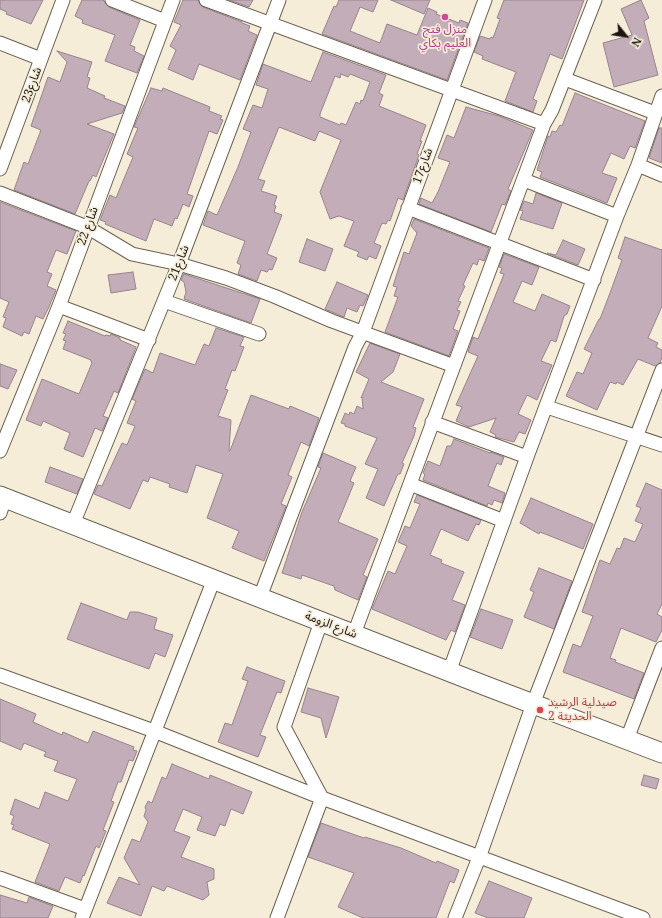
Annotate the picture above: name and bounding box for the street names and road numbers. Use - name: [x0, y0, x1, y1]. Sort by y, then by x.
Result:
- street label: شارع23: [19, 65, 45, 105]
- street label: شارع17: [410, 146, 436, 186]
- street label: شارع 22: [74, 205, 102, 247]
- street label: شارع21: [166, 243, 192, 283]
- street label: شارع الزومة: [303, 608, 359, 642]

